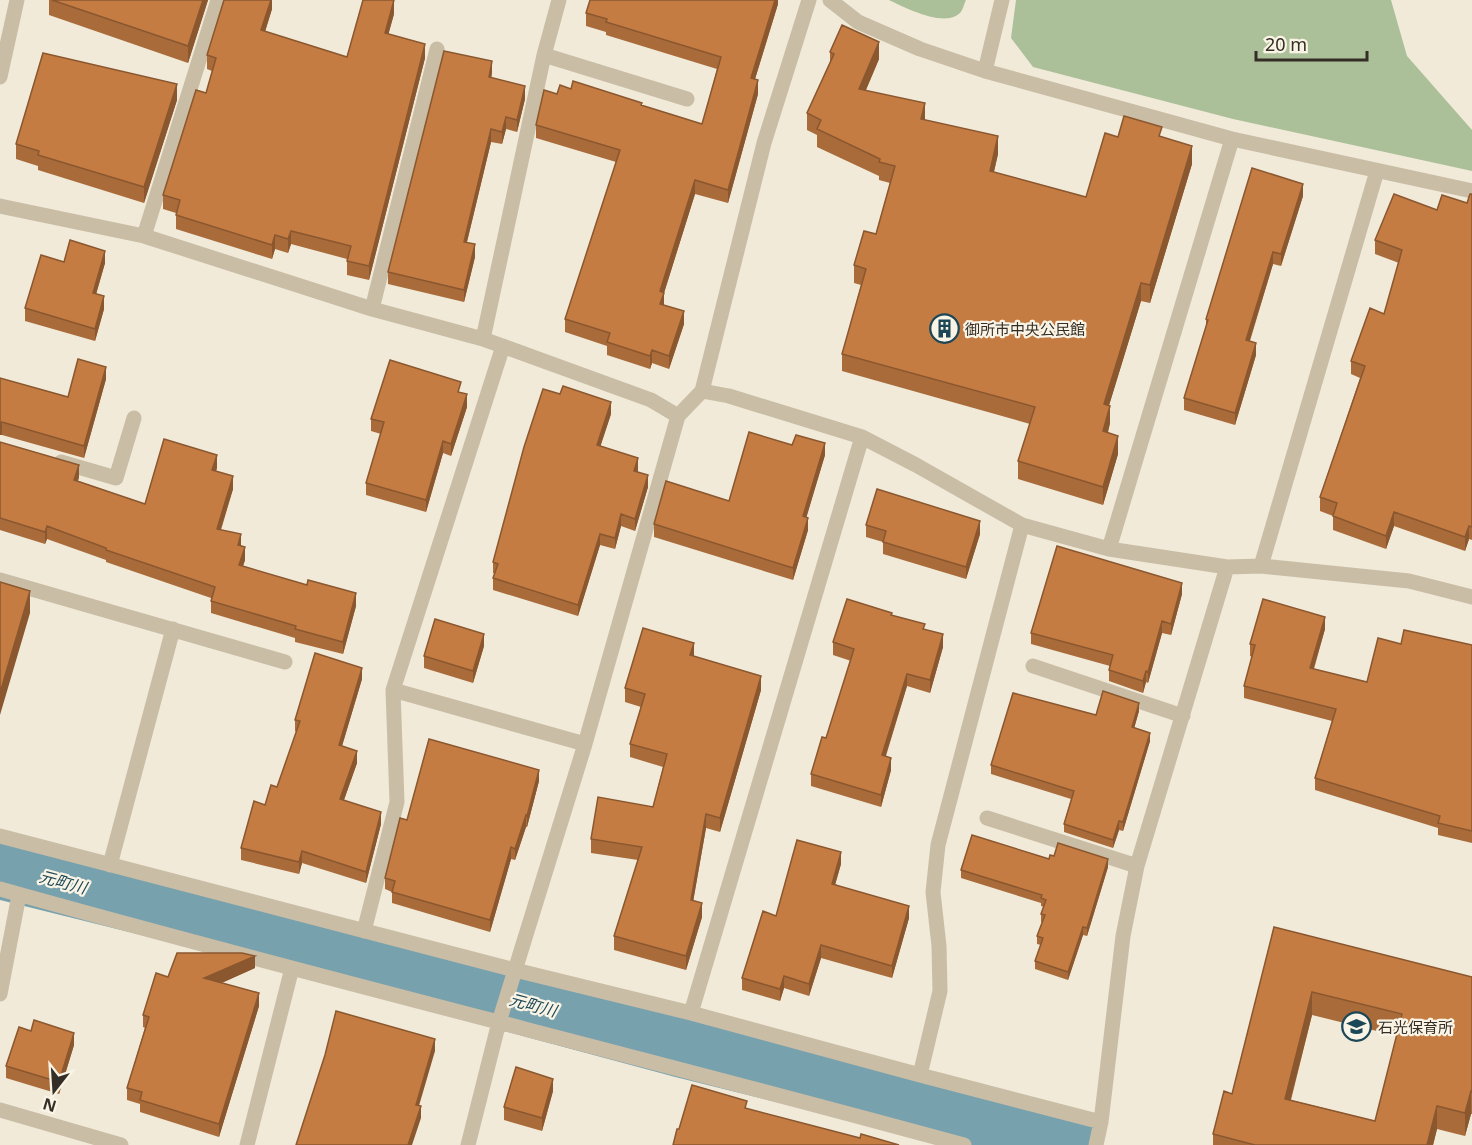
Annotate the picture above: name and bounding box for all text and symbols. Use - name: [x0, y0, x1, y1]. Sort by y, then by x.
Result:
- scale bar: [1256, 24, 1367, 62]
- text: 20 m: [1265, 32, 1307, 56]
- building icon: 御所市中央公民館: [928, 313, 960, 345]
- place label: 御所市中央公民館: [965, 319, 1085, 339]
- water label: 元町川: [37, 865, 91, 899]
- water label: 元町川: [507, 988, 561, 1022]
- school or university icon: 石光保育所: [1341, 1011, 1373, 1043]
- place label: 石光保育所: [1378, 1017, 1453, 1037]
- north arrow: [24, 1061, 84, 1121]
- text: N: [40, 1093, 59, 1118]

